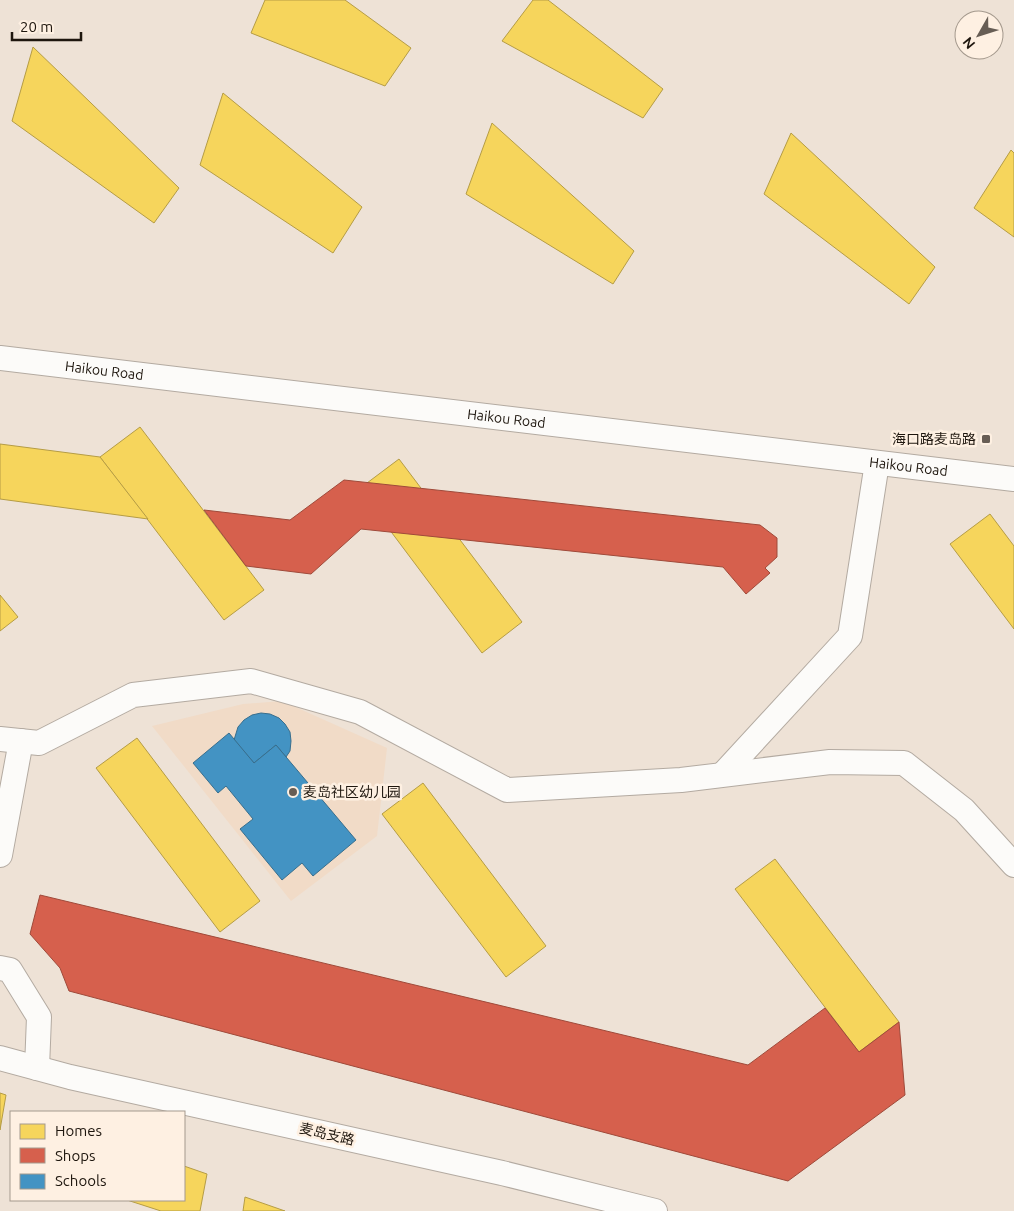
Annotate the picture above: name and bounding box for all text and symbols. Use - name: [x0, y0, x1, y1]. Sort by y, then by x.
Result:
- scale bar: [12, 10, 81, 42]
- north arrow: [954, 10, 1004, 60]
- text: 20 m: [20, 18, 53, 35]
- text: N: [959, 34, 978, 52]
- street label: Haikou Road: [64, 358, 144, 383]
- street label: Haikou Road: [466, 406, 547, 431]
- place label: 海口路麦岛路: [892, 431, 976, 447]
- marker: 海口路麦岛路: [980, 433, 992, 445]
- street label: Haikou Road: [868, 454, 949, 479]
- place label: 麦岛社区幼儿园: [303, 784, 401, 800]
- marker: 麦岛社区幼儿园: [287, 786, 299, 798]
- legend: [10, 1111, 185, 1201]
- street label: 麦岛支路: [298, 1120, 356, 1148]
- text: Homes: [55, 1122, 102, 1139]
- text: Shops: [55, 1147, 96, 1164]
- text: Schools: [55, 1172, 106, 1189]

